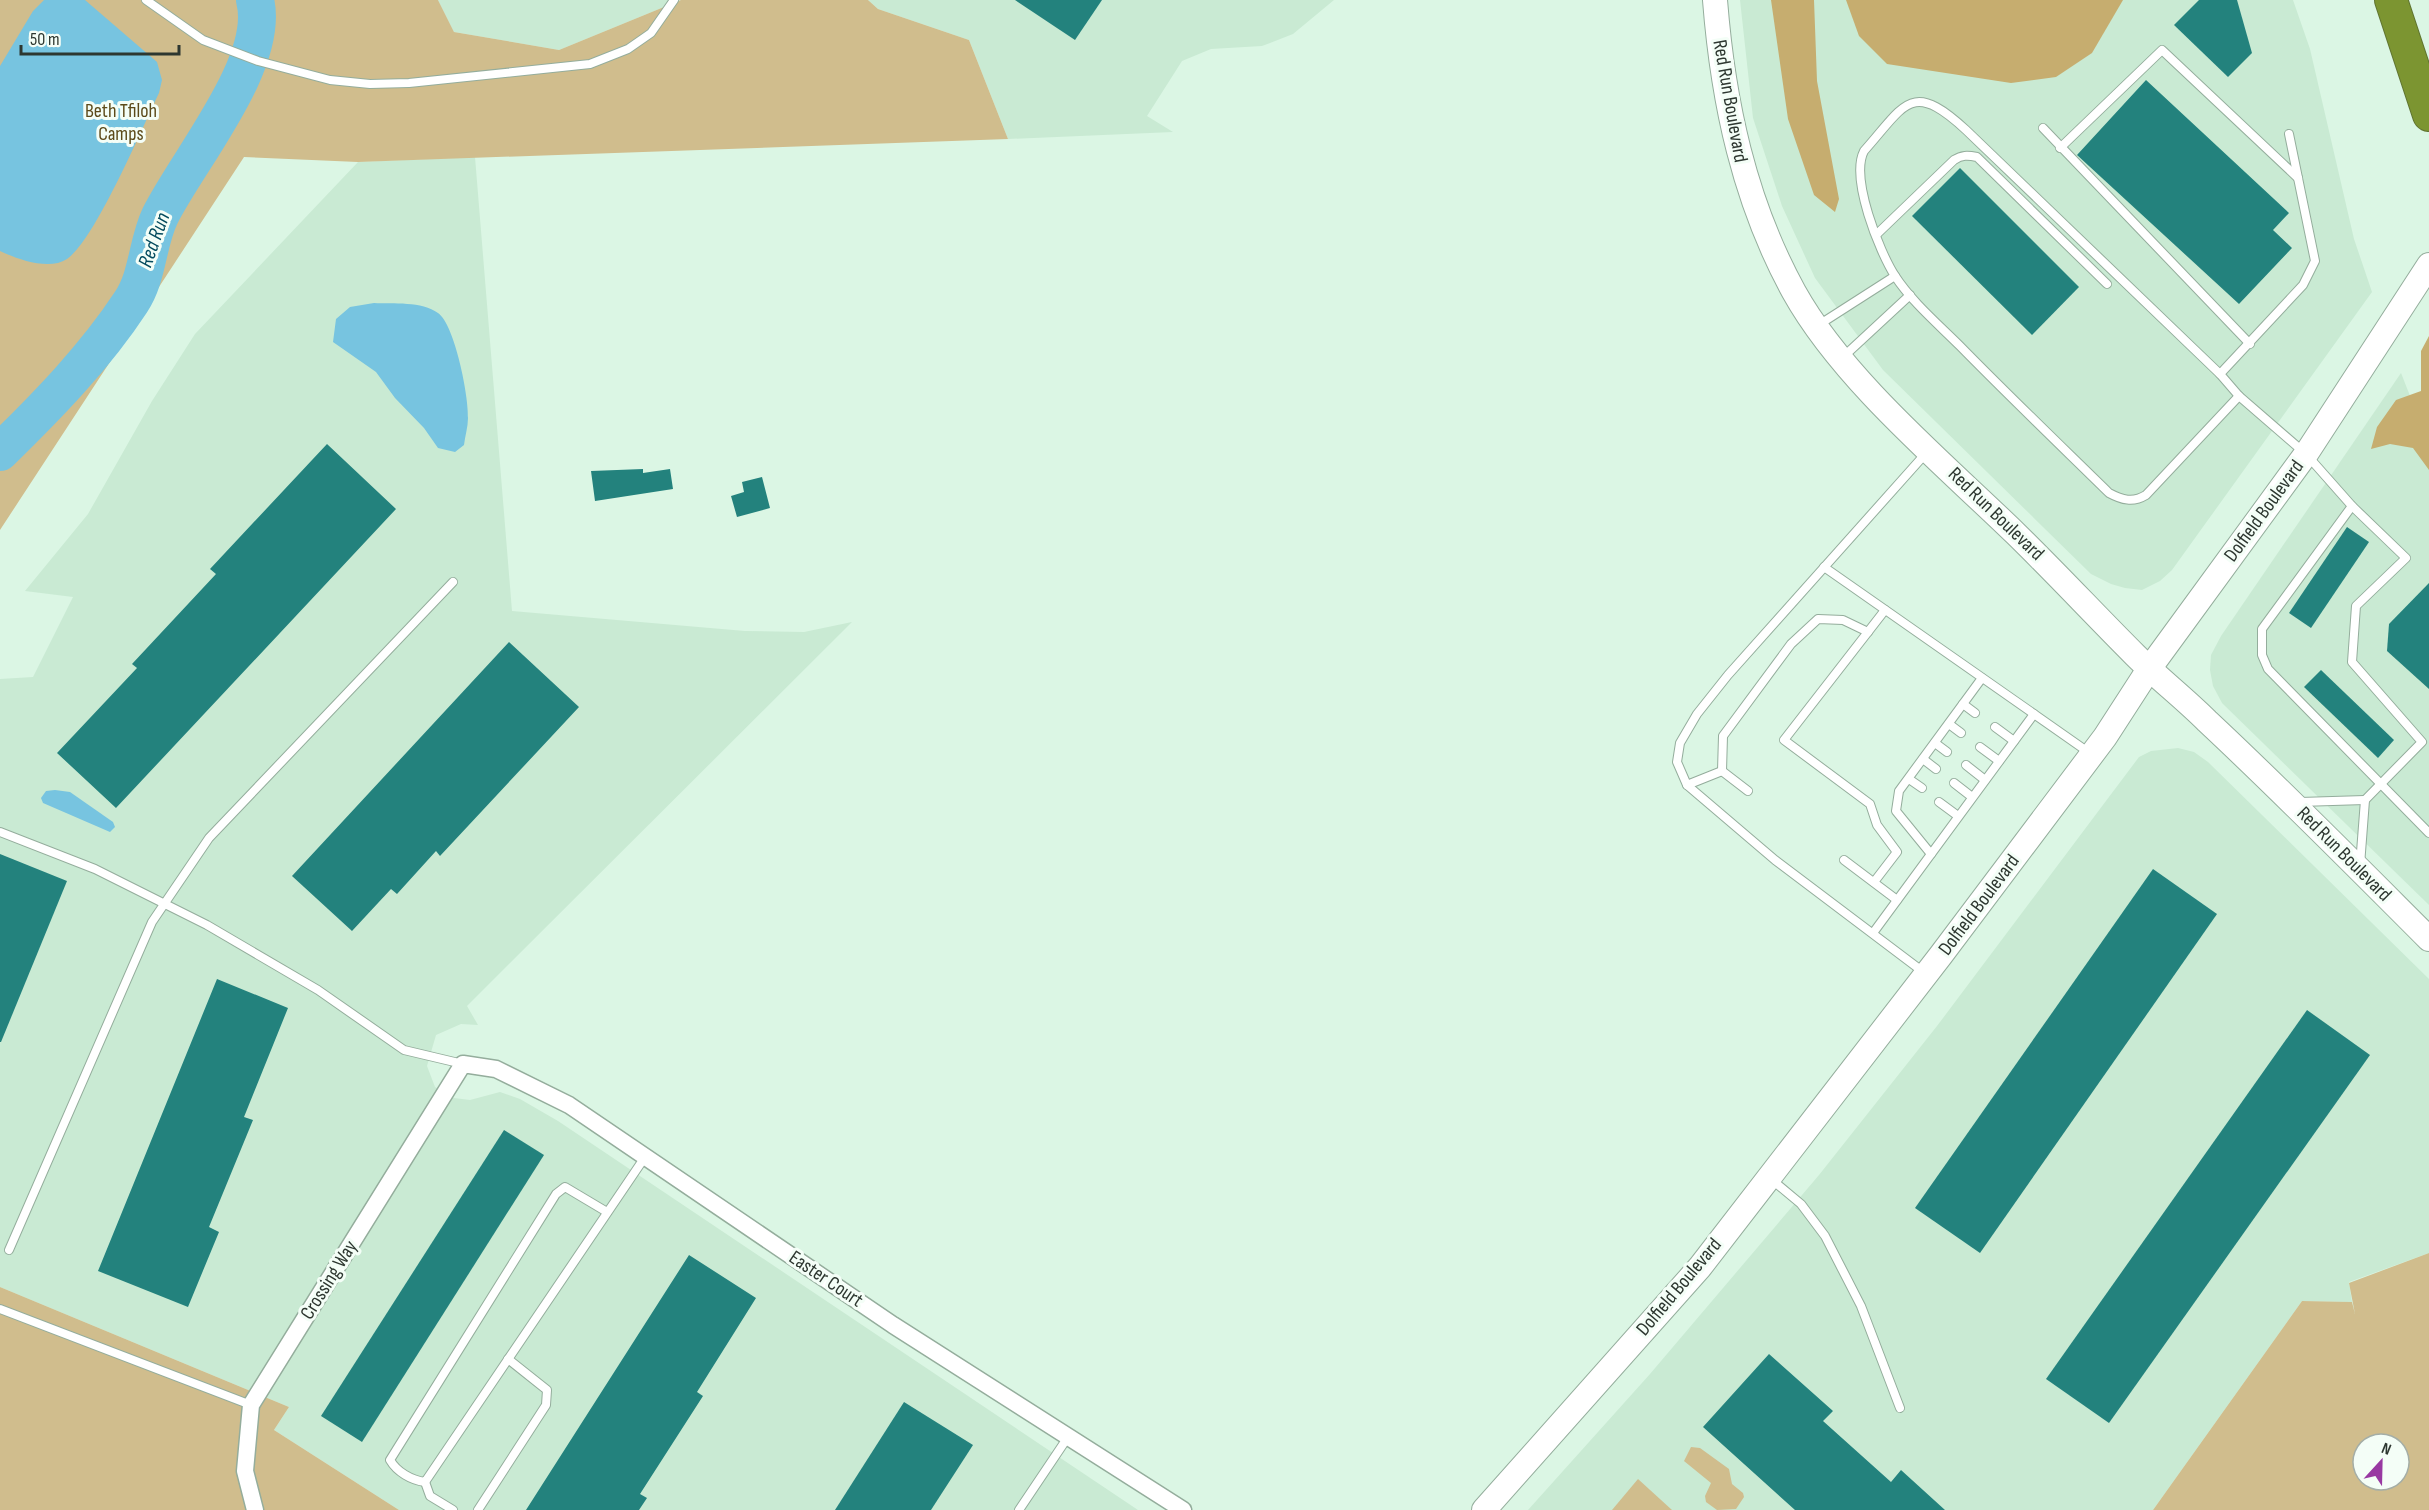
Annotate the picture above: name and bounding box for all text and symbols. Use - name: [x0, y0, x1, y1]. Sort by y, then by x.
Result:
- scale bar: [21, 18, 178, 56]
- text: 50 m: [30, 29, 60, 50]
- street label: Red Run Boulevard: [1707, 38, 1753, 164]
- park label: Beth Tfiloh Camps: [85, 99, 157, 146]
- water label: Red Run: [133, 209, 175, 271]
- street label: Dolfield Boulevard: [2219, 455, 2309, 567]
- street label: Red Run Boulevard: [1943, 462, 2049, 566]
- street label: Red Run Boulevard: [2292, 802, 2396, 906]
- street label: Dolfield Boulevard: [1933, 850, 2025, 960]
- street label: Dolfield Boulevard: [1631, 1233, 1727, 1341]
- street label: Crossing Way: [295, 1236, 363, 1324]
- street label: Easter Court: [784, 1246, 868, 1312]
- north arrow: [2351, 1432, 2411, 1492]
- text: N: [2379, 1439, 2394, 1460]

